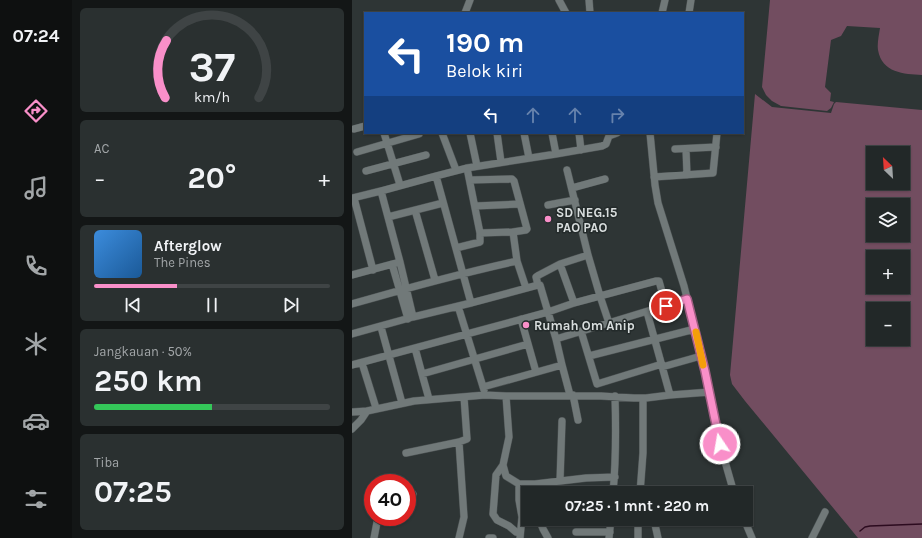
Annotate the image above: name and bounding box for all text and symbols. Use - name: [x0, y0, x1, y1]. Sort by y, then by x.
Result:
- text: 07:24: [13, 25, 59, 47]
- text: 190 m: [446, 26, 524, 59]
- icon: left: [380, 28, 432, 80]
- text: 37: [189, 43, 235, 91]
- text: Belok kiri: [446, 60, 523, 82]
- text: km/h: [194, 89, 230, 106]
- icon: directions: [22, 97, 50, 125]
- icon: left: [480, 104, 502, 126]
- icon: ahead: [522, 104, 544, 126]
- icon: ahead: [564, 104, 586, 126]
- icon: right: [606, 104, 628, 126]
- text: AC: [94, 141, 109, 156]
- north arrow: [866, 146, 910, 190]
- map controls: [866, 146, 910, 346]
- text: 20°: [188, 160, 236, 196]
- text: −: [94, 166, 106, 192]
- text: +: [318, 166, 330, 192]
- icon: music: [22, 174, 50, 202]
- button: layers: [866, 198, 910, 242]
- place label: SD NEG.15 PAO PAO: [556, 205, 618, 235]
- marker: SD NEG.15 PAO PAO: [543, 214, 553, 224]
- text: Afterglow: [154, 237, 222, 255]
- button: +: [866, 250, 910, 294]
- icon: phone: [22, 252, 50, 280]
- text: The Pines: [154, 255, 211, 270]
- pin: [649, 289, 683, 323]
- icon: previous: [122, 294, 144, 316]
- icon: pause: [201, 294, 223, 316]
- icon: next: [280, 294, 302, 316]
- icon: arrive: [655, 295, 677, 317]
- button: −: [866, 302, 910, 346]
- place label: Rumah Om Anip: [534, 318, 635, 333]
- marker: Rumah Om Anip: [521, 320, 531, 330]
- icon: climate: [22, 330, 50, 358]
- text: Jangkauan · 50%: [94, 344, 192, 359]
- text: 250 km: [94, 363, 202, 399]
- icon: car: [22, 407, 50, 435]
- position arrow: [699, 423, 741, 465]
- text: Tiba: [94, 455, 119, 470]
- text: 07:25: [94, 474, 172, 510]
- speed limit sign: 40: [364, 474, 416, 526]
- icon: filters: [22, 485, 50, 513]
- text: 07:25 · 1 mnt · 220 m: [565, 497, 709, 515]

